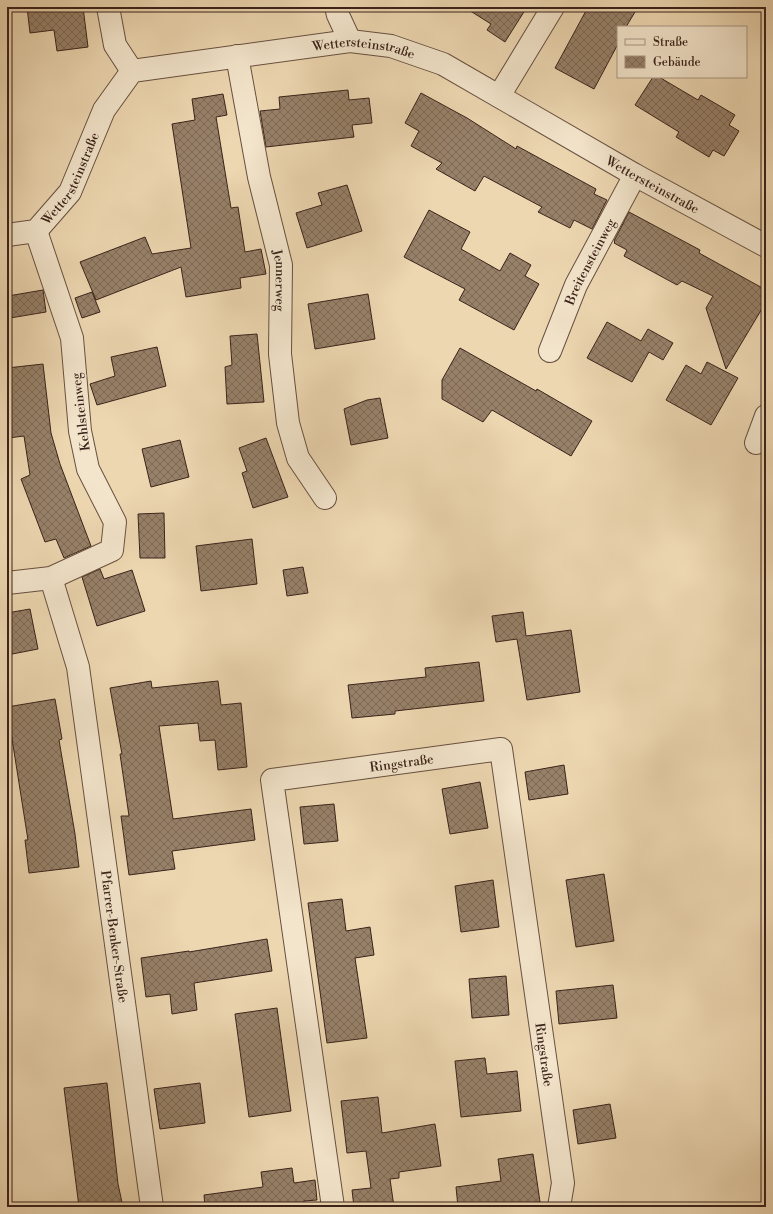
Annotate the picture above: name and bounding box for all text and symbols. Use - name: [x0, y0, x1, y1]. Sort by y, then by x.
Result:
- legend: [617, 26, 747, 78]
- street label: Wettersteinstraße: [310, 34, 417, 63]
- text: Straße: [653, 35, 688, 50]
- text: Gebäude: [653, 55, 701, 70]
- street label: Wettersteinstraße: [38, 130, 103, 229]
- street label: Wettersteinstraße: [602, 152, 702, 218]
- street label: Breitensteinweg: [562, 216, 619, 308]
- street label: Jennerweg: [268, 247, 288, 312]
- street label: Kehlsteinweg: [68, 372, 94, 452]
- street label: Ringstraße: [369, 751, 435, 776]
- street label: Pfarrer-Benker-Straße: [97, 869, 131, 1004]
- street label: Ringstraße: [531, 1022, 556, 1088]

